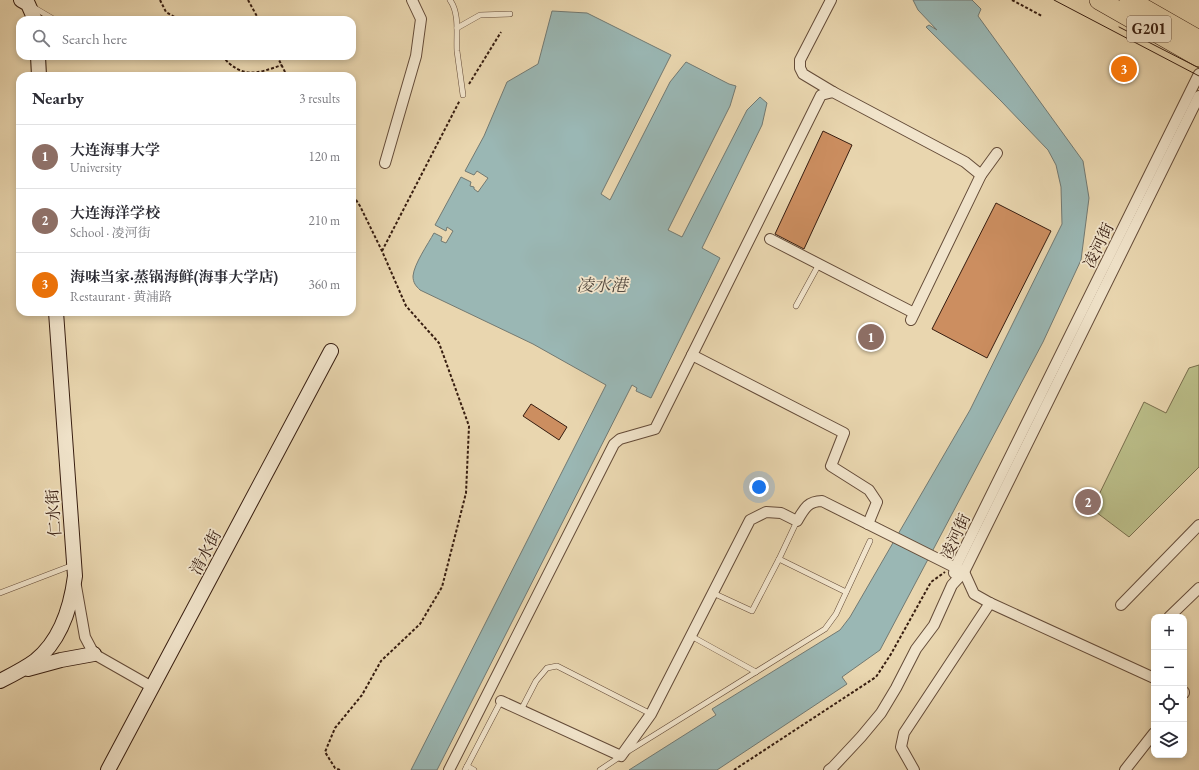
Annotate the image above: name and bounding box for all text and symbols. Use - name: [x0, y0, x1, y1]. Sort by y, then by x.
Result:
- search box: [16, 16, 356, 60]
- road number: G201: [1127, 16, 1171, 42]
- icon: search: [30, 27, 52, 49]
- text: Search here: [62, 29, 127, 48]
- pin: 3: [1111, 54, 1137, 84]
- text: Nearby: [32, 87, 84, 109]
- text: 3 results: [299, 90, 340, 107]
- text: 大连海事大学: [70, 140, 160, 159]
- text: 1: [42, 148, 48, 165]
- text: 120 m: [309, 148, 340, 165]
- text: University: [70, 159, 122, 176]
- text: 大连海洋学校: [70, 203, 160, 222]
- text: 2: [42, 212, 48, 229]
- text: 210 m: [309, 212, 340, 229]
- street label: 凌河街: [1078, 219, 1118, 271]
- text: School · 凌河街: [70, 224, 151, 241]
- text: 海味当家·蒸锅海鲜(海事大学店): [70, 267, 278, 286]
- water label: 凌水港: [577, 274, 629, 296]
- text: 3: [42, 276, 48, 293]
- text: 360 m: [309, 276, 340, 293]
- text: Restaurant · 黄浦路: [70, 288, 172, 305]
- pin: 1: [858, 322, 884, 352]
- your location: [749, 477, 769, 497]
- pin: 2: [1075, 487, 1101, 517]
- street label: 仁水街: [41, 488, 66, 538]
- street label: 凌河街: [936, 510, 975, 562]
- street label: 清水街: [185, 526, 226, 578]
- map controls: [1151, 614, 1187, 758]
- button: +: [1151, 614, 1187, 650]
- button: −: [1151, 650, 1187, 686]
- button: locate: [1151, 686, 1187, 722]
- button: layers: [1151, 722, 1187, 758]

